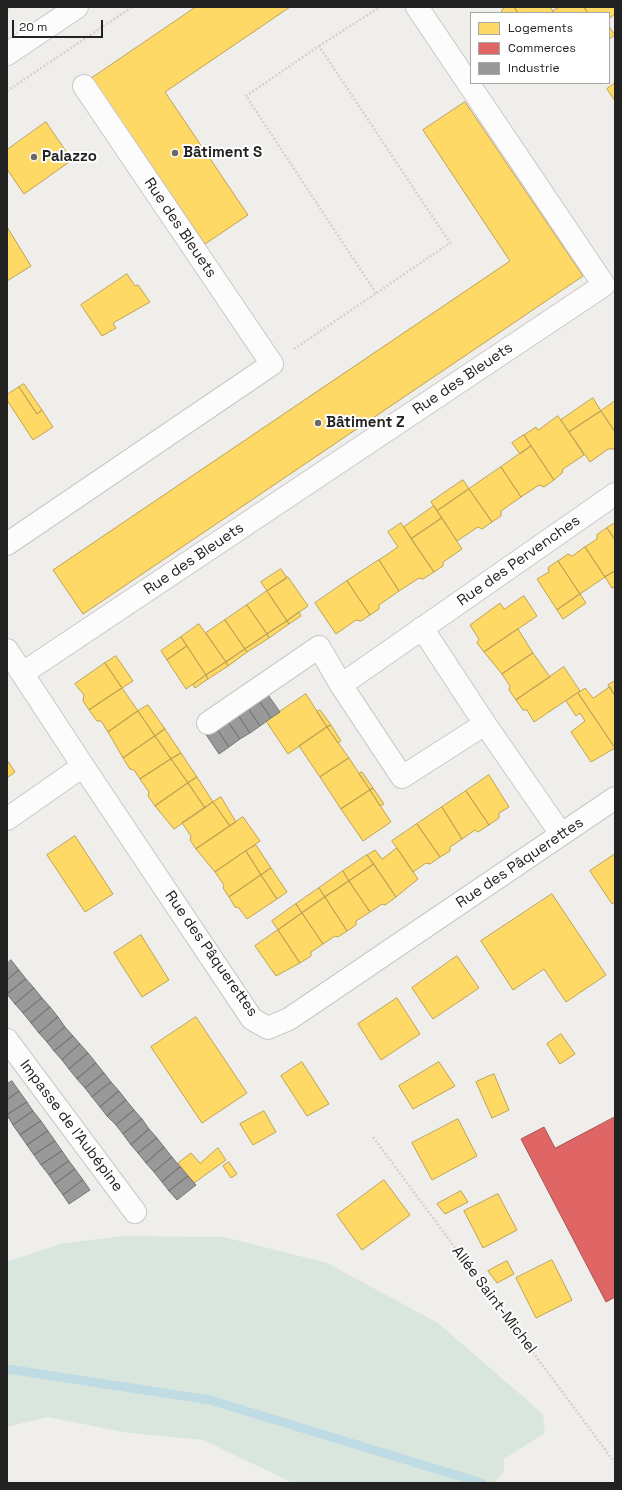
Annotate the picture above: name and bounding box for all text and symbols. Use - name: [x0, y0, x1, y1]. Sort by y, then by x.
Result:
- scale bar: [14, 12, 105, 38]
- legend: [470, 12, 610, 84]
- text: 20 m: [19, 19, 47, 35]
- text: Logements: [508, 20, 573, 36]
- text: Commerces: [508, 40, 576, 56]
- text: Industrie: [508, 60, 560, 76]
- place label: Bâtiment S: [183, 144, 262, 162]
- place label: Palazzo: [42, 148, 97, 166]
- marker: Bâtiment S: [170, 148, 180, 158]
- marker: Palazzo: [29, 152, 39, 162]
- street label: Rue des Bleuets: [140, 175, 220, 281]
- street label: Rue des Bleuets: [410, 339, 516, 419]
- place label: Bâtiment Z: [326, 414, 405, 432]
- marker: Bâtiment Z: [313, 418, 323, 428]
- street label: Rue des Pervenches: [454, 512, 584, 610]
- street label: Rue des Bleuets: [141, 519, 247, 599]
- street label: Rue des Pâquerettes: [453, 814, 587, 912]
- street label: Rue des Pâquerettes: [161, 888, 261, 1020]
- street label: Impasse de l'Aubépine: [16, 1057, 126, 1195]
- street label: Allée Saint-Michel: [448, 1243, 540, 1357]

